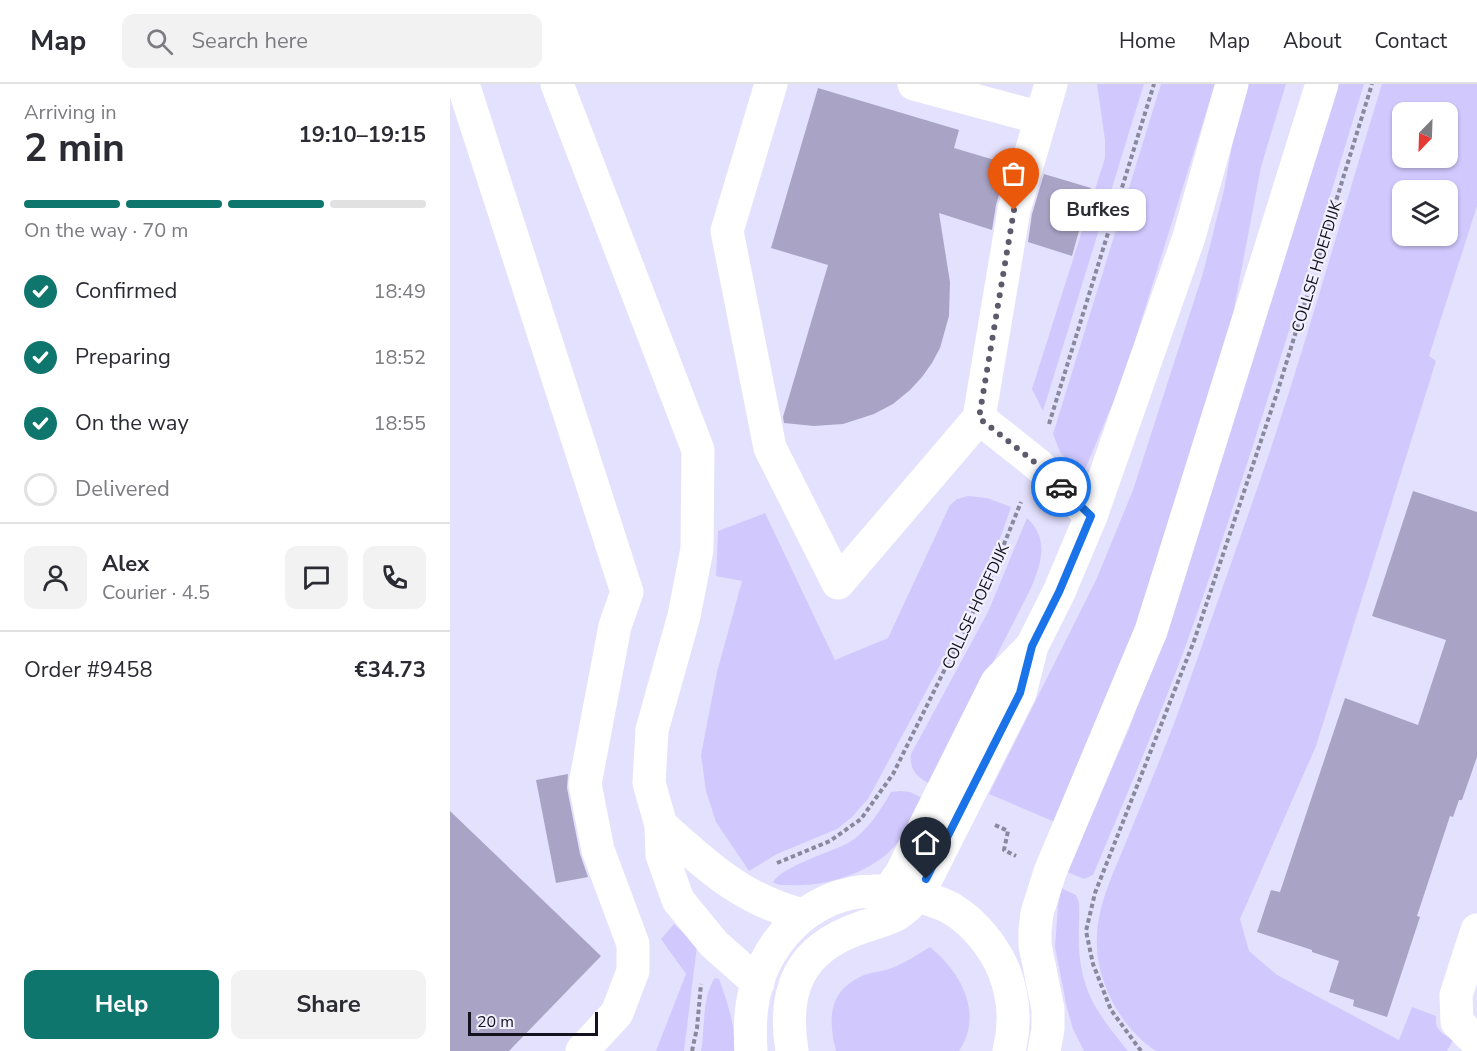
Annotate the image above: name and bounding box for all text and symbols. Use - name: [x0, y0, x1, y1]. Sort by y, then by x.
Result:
- search box: [122, 14, 542, 68]
- text: Map: [30, 22, 86, 60]
- icon: search: [143, 25, 176, 58]
- text: Search here: [191, 26, 308, 56]
- text: Home: [1119, 27, 1176, 55]
- text: Map: [1209, 27, 1250, 55]
- text: About: [1283, 27, 1341, 55]
- text: Contact: [1374, 27, 1447, 55]
- text: Arriving in: [24, 99, 117, 126]
- north arrow: [1392, 102, 1458, 168]
- map controls: [1392, 102, 1458, 246]
- text: 19:10–19:15: [298, 120, 426, 150]
- text: 2 min: [24, 122, 125, 175]
- pin: [988, 148, 1039, 210]
- icon: bag: [997, 157, 1030, 190]
- button: layers: [1392, 180, 1458, 246]
- callout: Bufkes: [1050, 189, 1146, 231]
- text: Bufkes: [1066, 196, 1130, 223]
- street label: COLLSE HOEFDIJK: [1286, 197, 1348, 335]
- text: On the way · 70 m: [24, 217, 188, 244]
- icon: check: [24, 275, 57, 308]
- text: Confirmed: [75, 276, 177, 306]
- text: 18:49: [373, 278, 426, 305]
- icon: check: [24, 341, 57, 374]
- text: Preparing: [75, 342, 171, 372]
- text: 18:52: [373, 344, 426, 371]
- icon: check: [24, 407, 57, 440]
- text: On the way: [75, 408, 189, 438]
- text: 18:55: [373, 410, 426, 437]
- courier: [1031, 457, 1091, 517]
- icon: car: [1045, 471, 1078, 504]
- text: Delivered: [75, 474, 170, 504]
- street label: COLLSE HOEFDIJK: [937, 539, 1015, 673]
- button: person: [24, 546, 87, 609]
- button: chat: [285, 546, 348, 609]
- button: phone: [363, 546, 426, 609]
- text: Alex: [102, 549, 149, 579]
- text: Courier · 4.5: [102, 579, 210, 606]
- text: Order #9458: [24, 655, 153, 685]
- text: €34.73: [355, 655, 426, 685]
- pin: [900, 817, 951, 879]
- icon: home: [909, 826, 942, 859]
- button: Help: [24, 970, 219, 1039]
- button: Share: [231, 970, 426, 1039]
- scale bar: [468, 1009, 598, 1036]
- text: 20 m: [477, 1011, 514, 1033]

